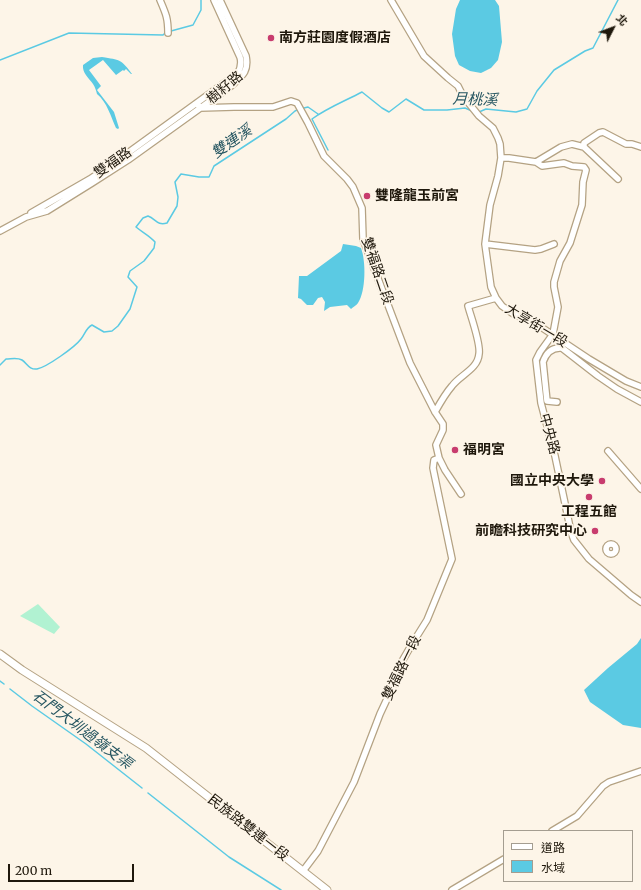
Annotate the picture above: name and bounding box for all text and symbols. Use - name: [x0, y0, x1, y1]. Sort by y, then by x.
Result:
- north arrow: [593, 8, 633, 48]
- text: 北: [613, 11, 631, 29]
- place label: 南方莊園度假酒店: [279, 30, 391, 46]
- marker: 南方莊園度假酒店: [266, 33, 276, 43]
- street label: 樹籽路: [204, 68, 246, 108]
- water label: 月桃溪: [452, 90, 498, 110]
- water label: 雙連溪: [208, 122, 256, 162]
- street label: 雙福路: [91, 144, 135, 182]
- place label: 雙隆龍玉前宮: [375, 188, 459, 204]
- marker: 雙隆龍玉前宮: [362, 191, 372, 201]
- street label: 雙福路二段: [358, 235, 396, 307]
- street label: 大享街一段: [502, 301, 570, 351]
- street label: 中央路: [535, 412, 563, 456]
- place label: 福明宮: [463, 442, 505, 458]
- marker: 福明宮: [450, 445, 460, 455]
- place label: 國立中央大學: [510, 473, 594, 489]
- marker: 國立中央大學: [597, 476, 607, 486]
- marker: 工程五館: [584, 492, 594, 502]
- place label: 工程五館: [561, 504, 617, 520]
- place label: 前瞻科技研究中心: [475, 523, 587, 539]
- marker: 前瞻科技研究中心: [590, 526, 600, 536]
- street label: 雙福路一段: [379, 633, 425, 703]
- water label: 石門大圳過嶺支渠: [29, 687, 135, 773]
- street label: 民族路雙連一段: [204, 791, 292, 865]
- legend: [503, 830, 633, 882]
- text: 道路: [541, 840, 565, 855]
- scale bar: [10, 856, 136, 882]
- text: 水域: [541, 860, 565, 875]
- text: 200 m: [15, 863, 52, 878]

